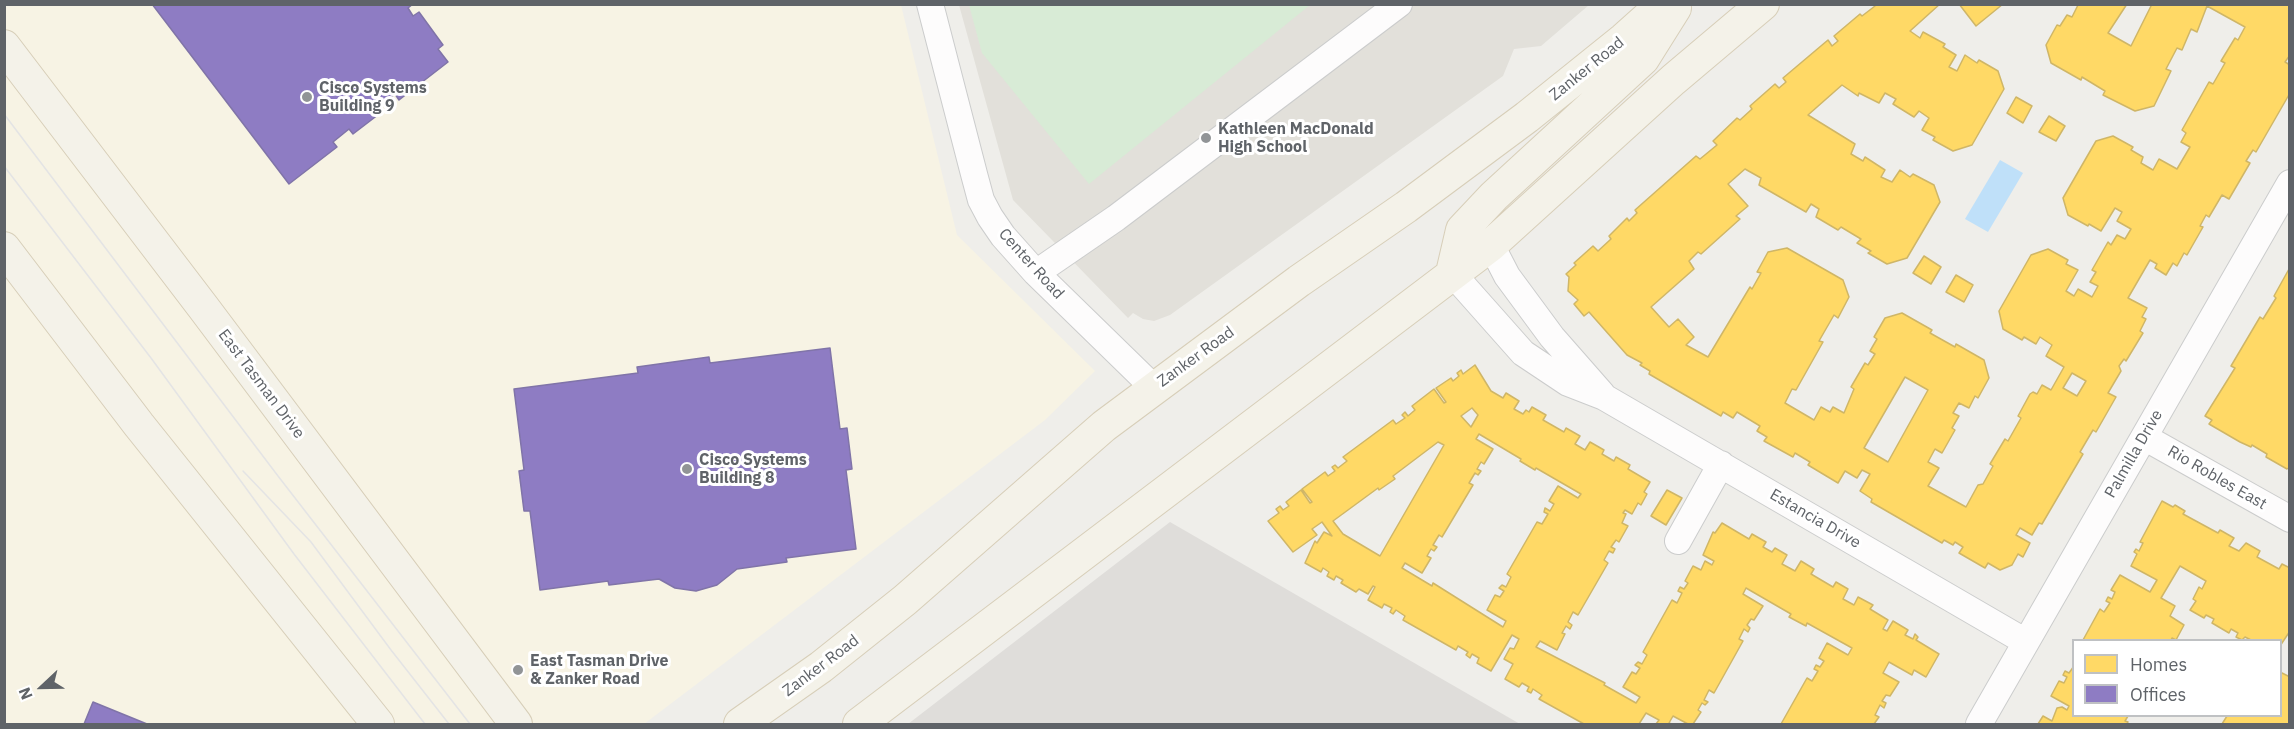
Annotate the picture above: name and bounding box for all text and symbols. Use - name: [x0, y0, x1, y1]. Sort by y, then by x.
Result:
- street label: Zanker Road: [1546, 33, 1628, 105]
- place label: Cisco Systems Building 9: [319, 78, 427, 116]
- marker: Cisco Systems Building 9: [300, 90, 314, 104]
- place label: Kathleen MacDonald High School: [1218, 119, 1374, 157]
- marker: Kathleen MacDonald High School: [1199, 131, 1213, 145]
- street label: Center Road: [994, 225, 1068, 303]
- street label: Zanker Road: [1154, 323, 1238, 391]
- street label: East Tasman Drive: [214, 326, 308, 442]
- street label: Palmilla Drive: [2101, 407, 2167, 501]
- street label: Rio Robles East: [2164, 442, 2270, 514]
- place label: Cisco Systems Building 8: [699, 450, 807, 488]
- marker: Cisco Systems Building 8: [680, 462, 694, 476]
- street label: Estancia Drive: [1766, 485, 1864, 553]
- street label: Zanker Road: [779, 631, 863, 701]
- legend: [2072, 639, 2282, 717]
- place label: East Tasman Drive & Zanker Road: [530, 651, 668, 689]
- text: Homes: [2130, 653, 2187, 676]
- north arrow: [12, 657, 72, 717]
- marker: East Tasman Drive & Zanker Road: [511, 663, 525, 677]
- text: Offices: [2130, 683, 2186, 706]
- text: N: [14, 685, 37, 703]

